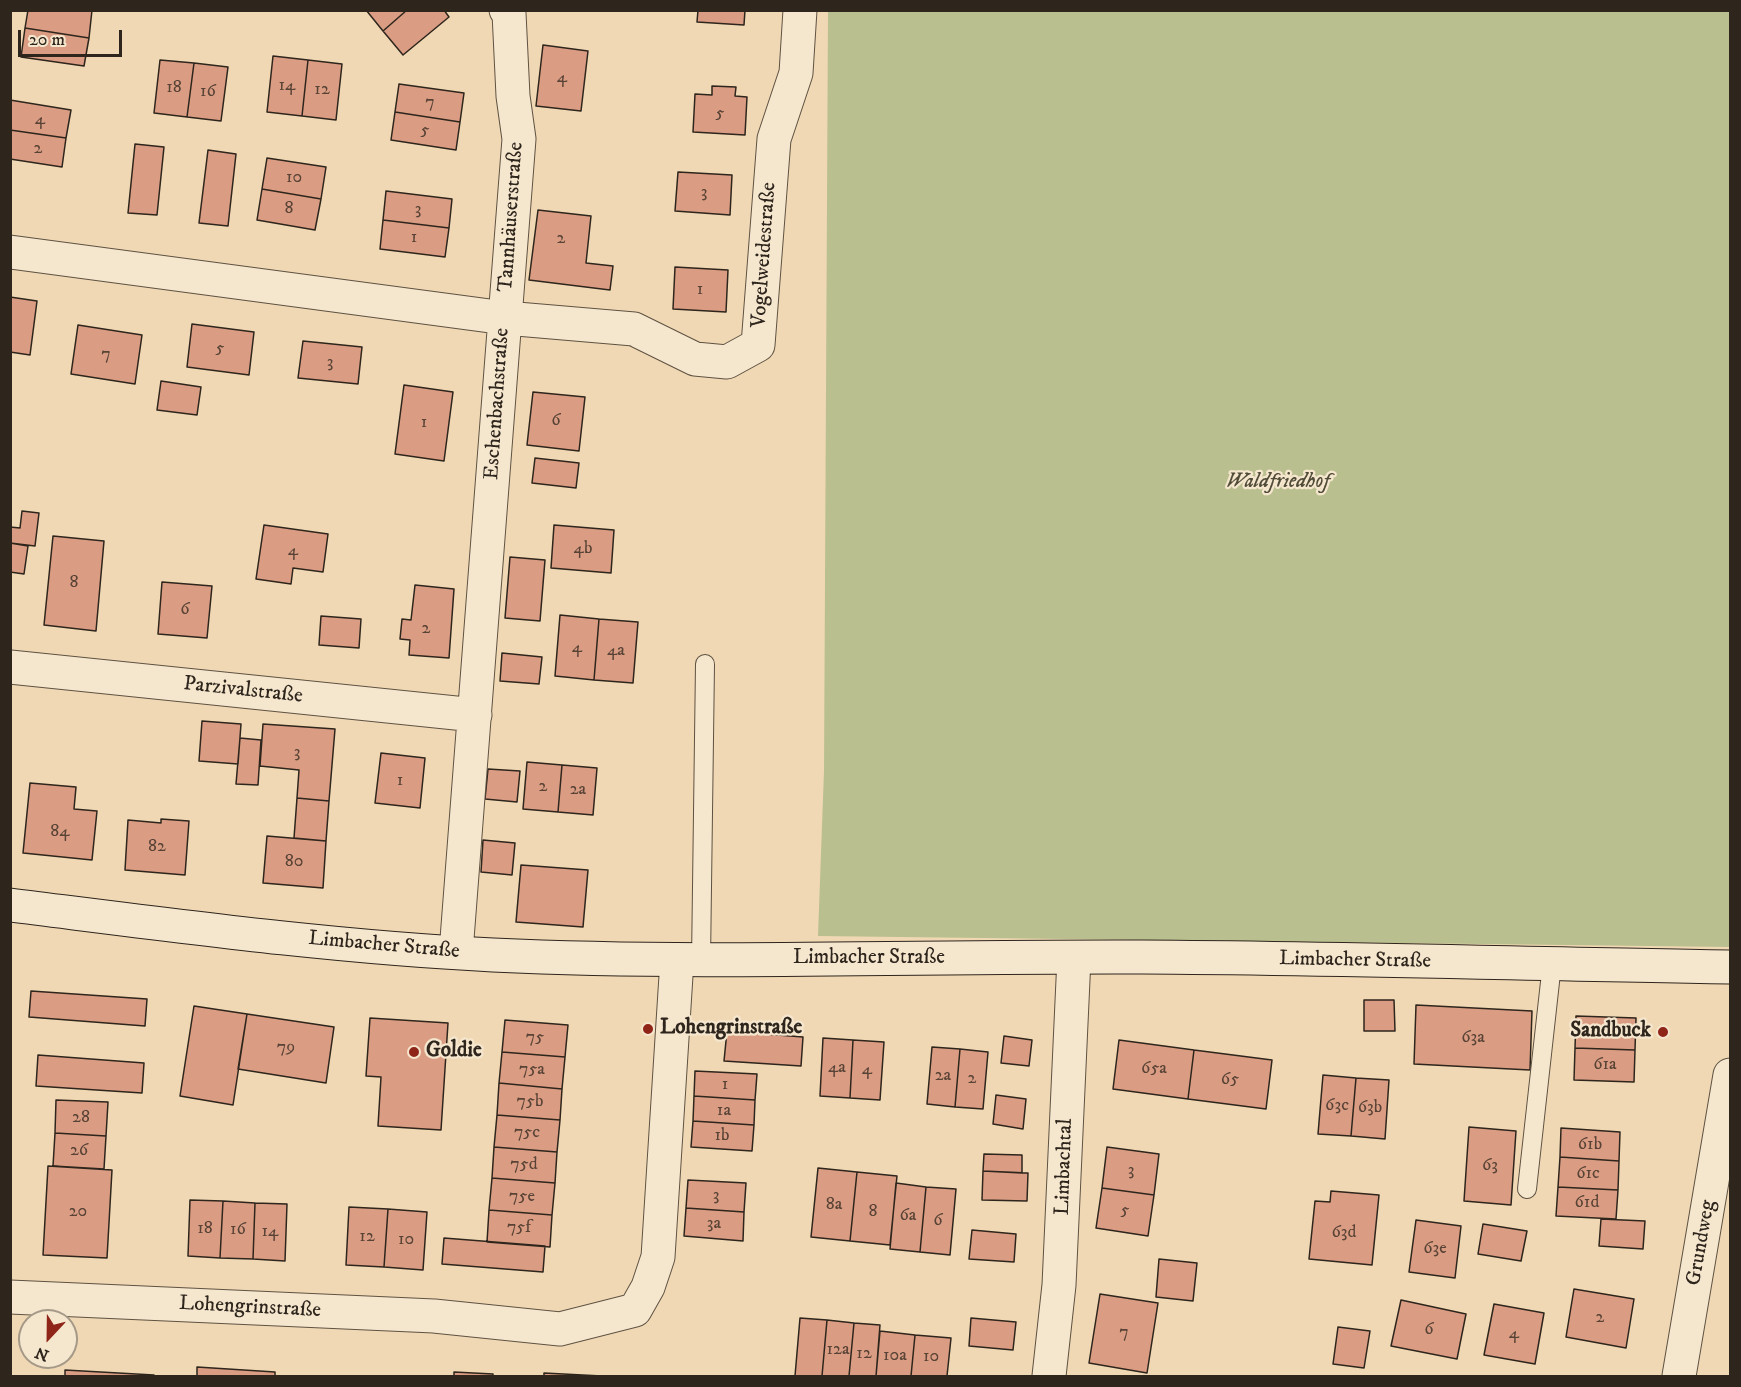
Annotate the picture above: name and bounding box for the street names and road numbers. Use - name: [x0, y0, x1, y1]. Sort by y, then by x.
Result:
- street label: Tannhäuserstraße: [494, 141, 530, 293]
- street label: Vogelweidestraße: [747, 181, 783, 329]
- street label: Eschenbachstraße: [480, 327, 516, 481]
- street label: Parzivalstraße: [182, 672, 304, 710]
- street label: Limbacher Straße: [307, 927, 461, 965]
- street label: Limbacher Straße: [793, 946, 945, 972]
- street label: Limbacher Straße: [1279, 947, 1431, 975]
- street label: Limbachtal: [1051, 1118, 1079, 1216]
- street label: Grundweg: [1682, 1198, 1722, 1288]
- street label: Lohengrinstraße: [178, 1292, 322, 1324]

